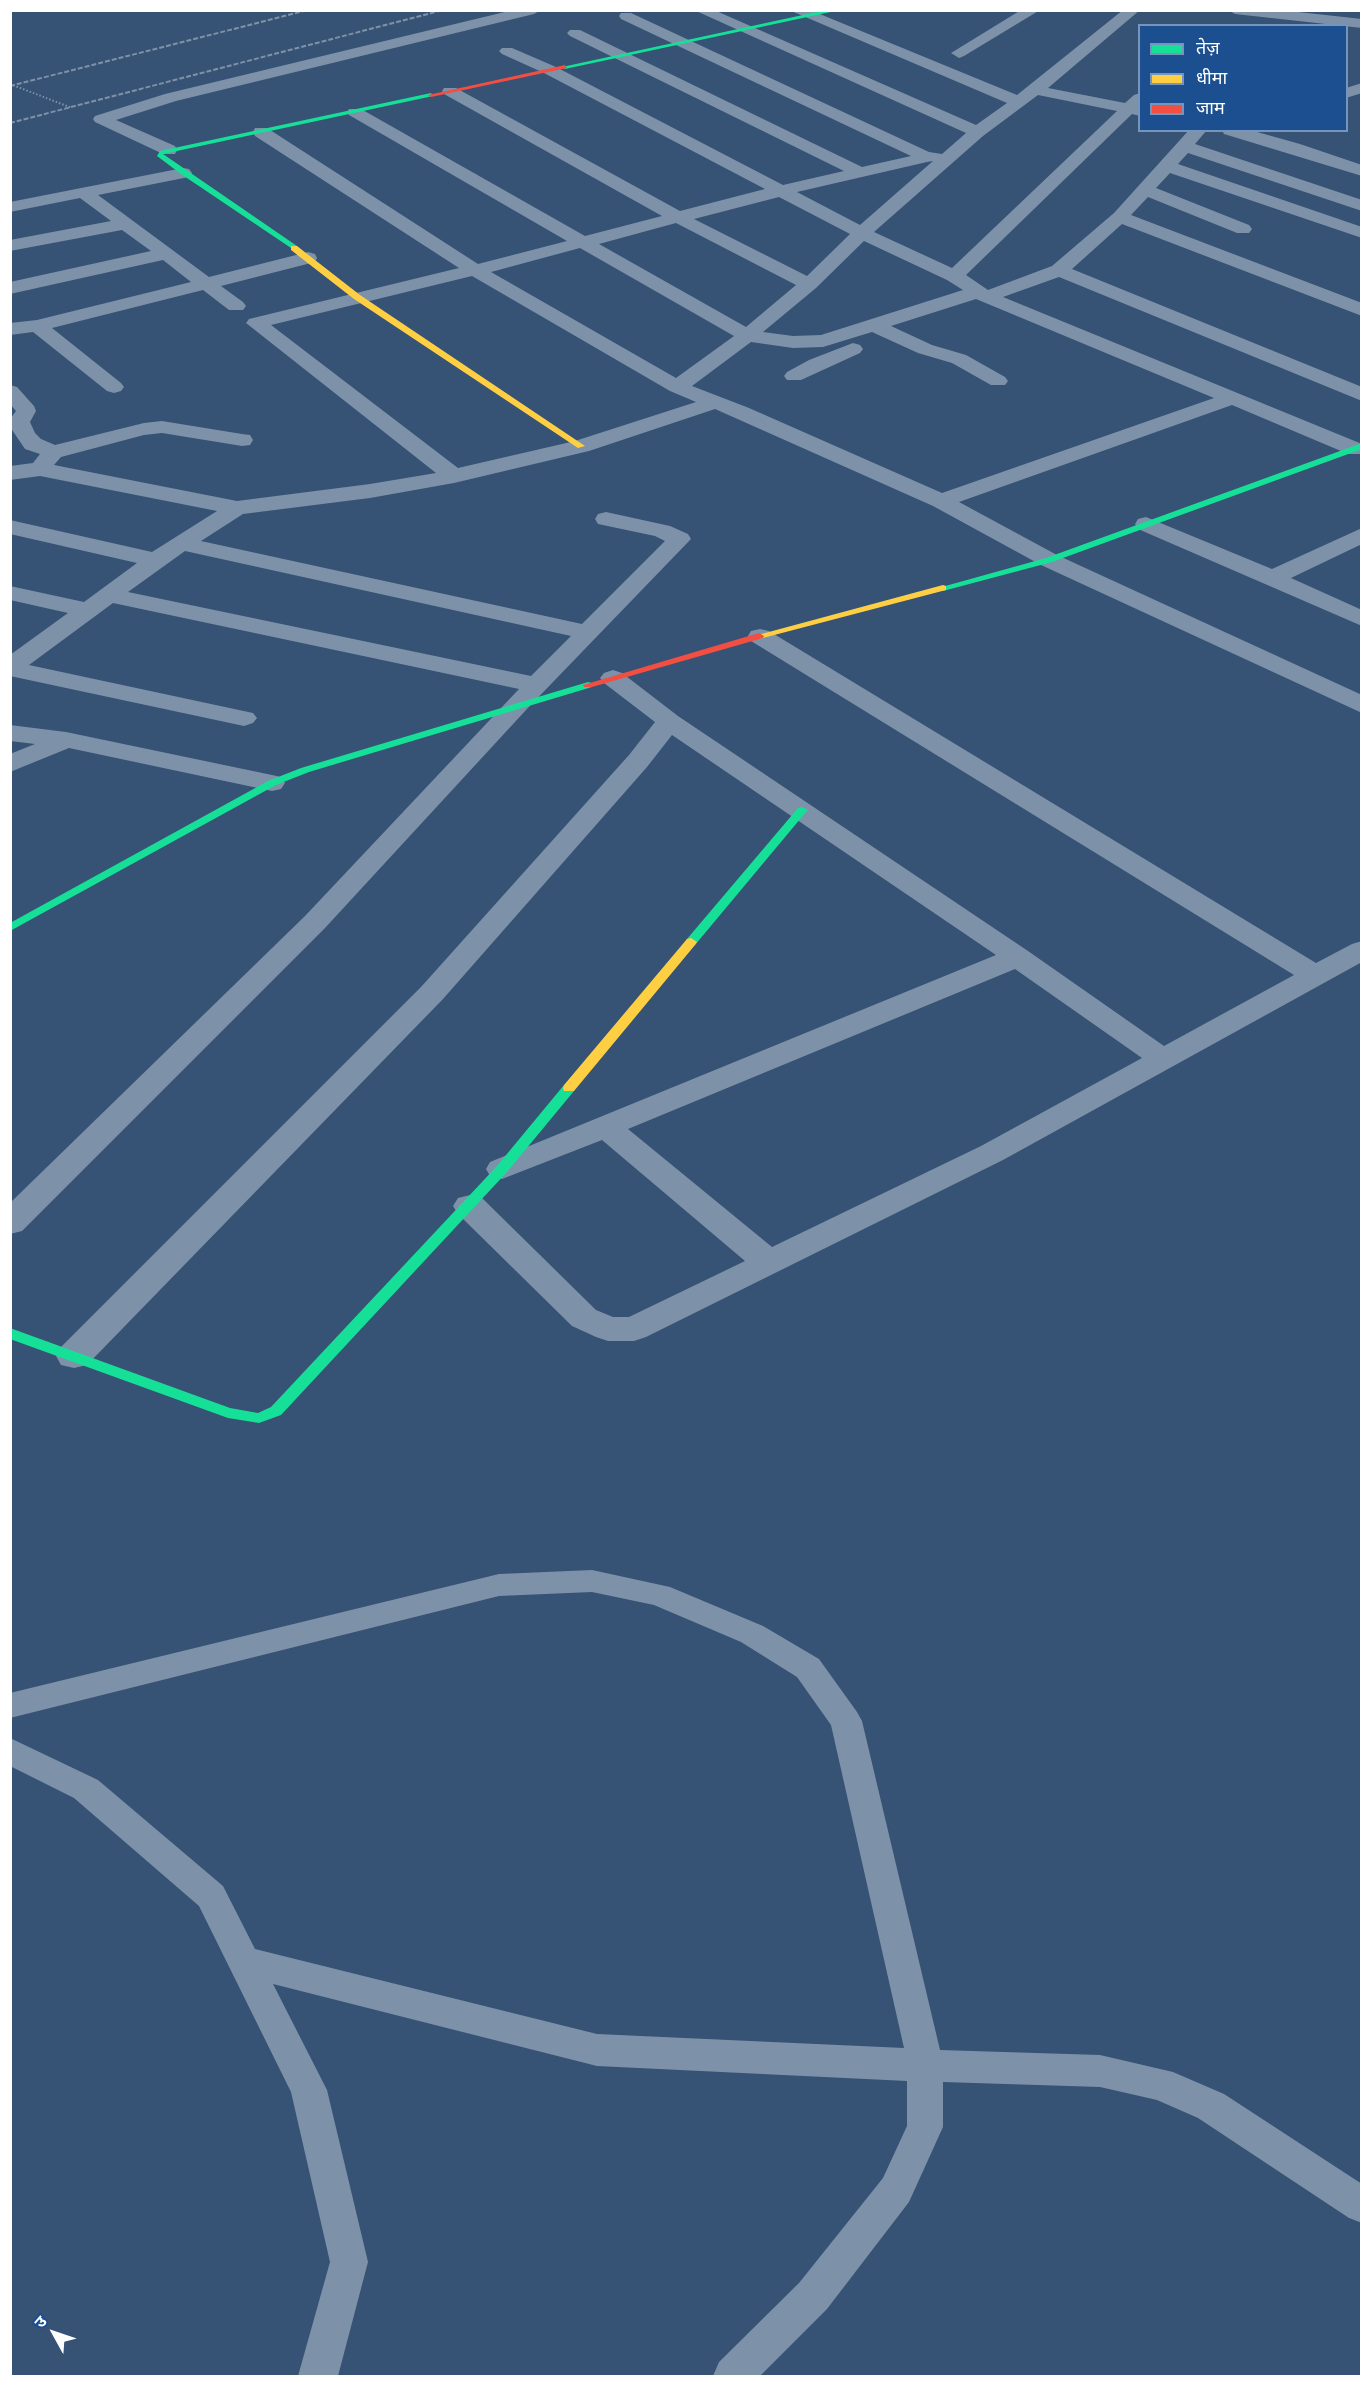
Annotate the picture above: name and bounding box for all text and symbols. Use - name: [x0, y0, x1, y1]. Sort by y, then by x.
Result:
- legend: [1138, 24, 1348, 132]
- text: तेज़: [1196, 37, 1220, 58]
- text: धीमा: [1196, 67, 1227, 88]
- text: जाम: [1196, 97, 1225, 118]
- north arrow: [24, 2303, 84, 2363]
- text: उ: [30, 2312, 50, 2331]

